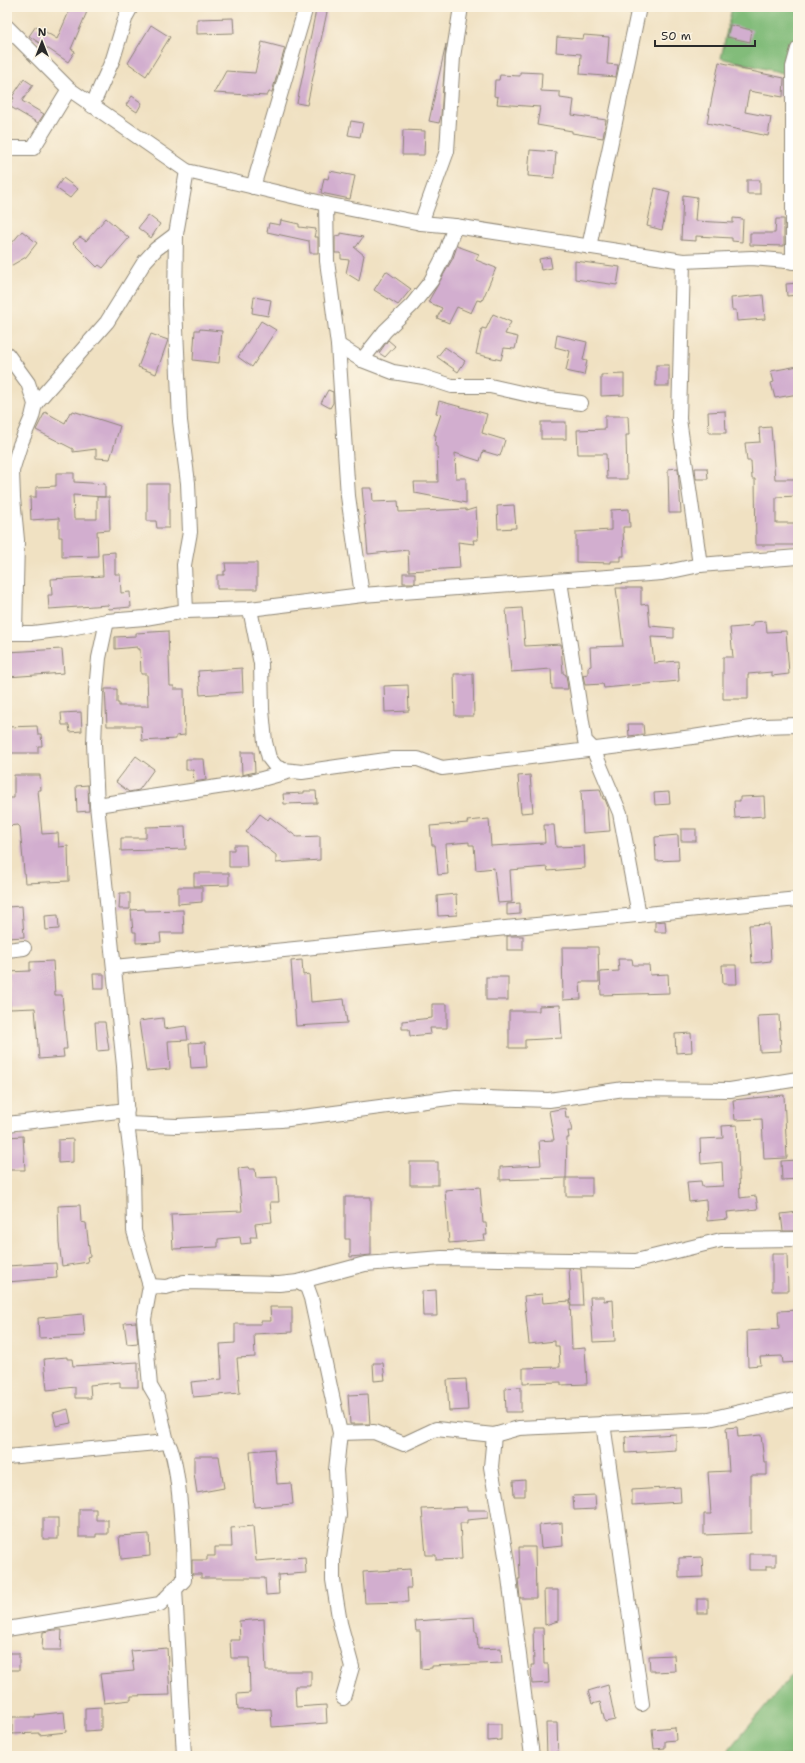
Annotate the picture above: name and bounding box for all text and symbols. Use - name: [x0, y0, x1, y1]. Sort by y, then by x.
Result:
- north arrow: [22, 22, 62, 62]
- scale bar: [655, 22, 755, 48]
- text: N: [38, 25, 47, 40]
- text: 50 m: [661, 28, 691, 44]

